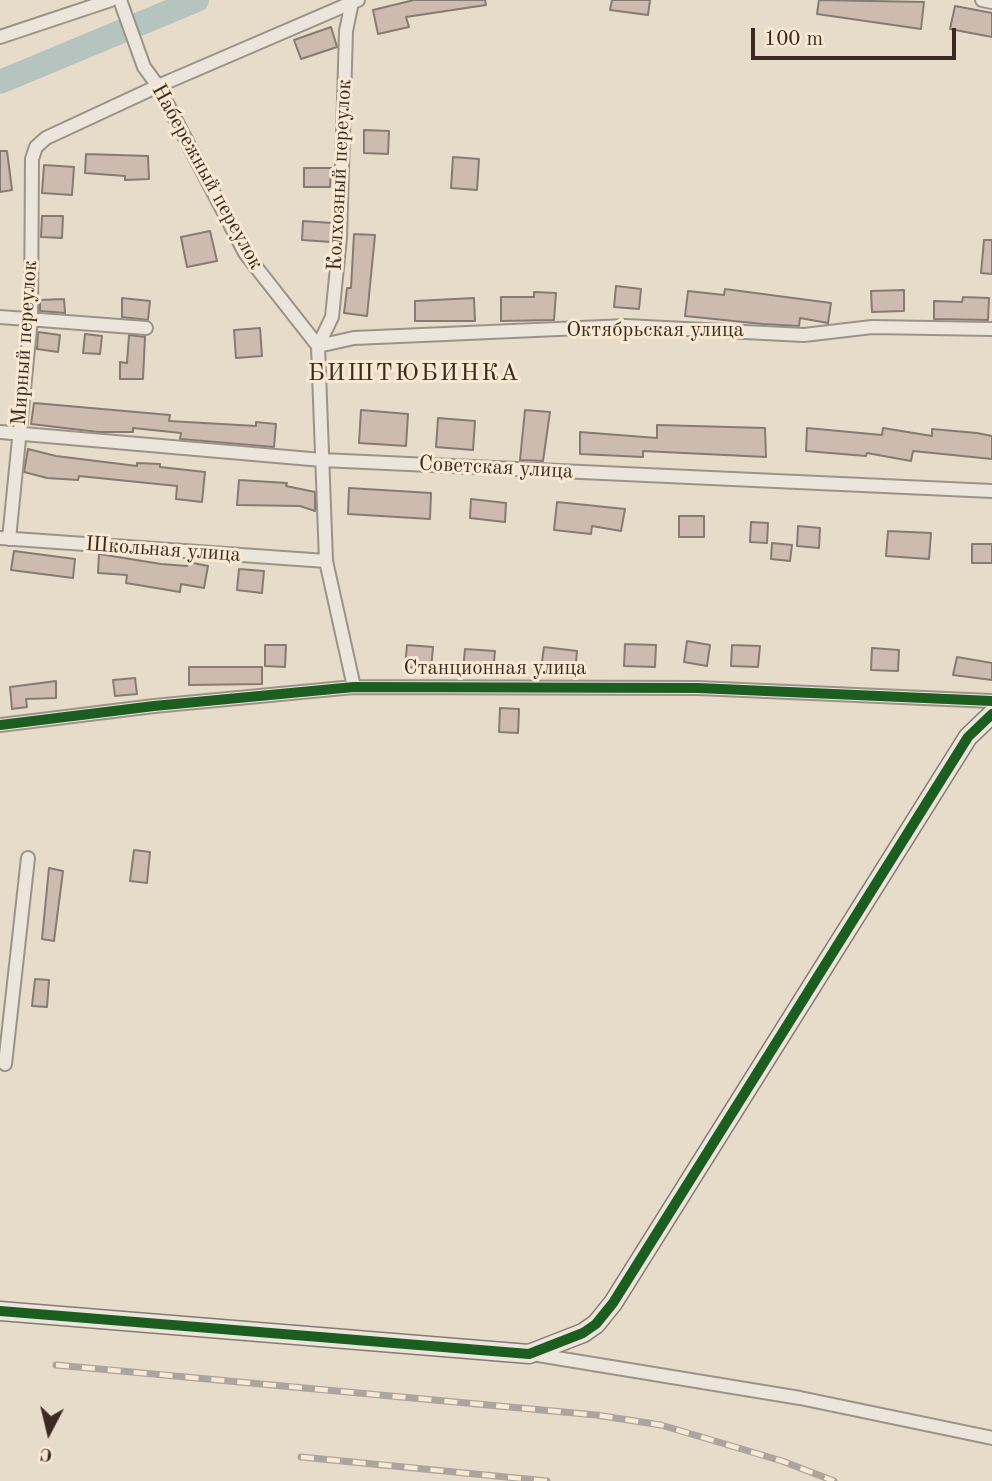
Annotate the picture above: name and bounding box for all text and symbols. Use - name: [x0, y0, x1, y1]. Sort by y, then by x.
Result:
- scale bar: [754, 14, 959, 58]
- text: 100 m: [764, 29, 823, 50]
- street label: Колхозный переулок: [322, 78, 358, 272]
- street label: Набережный переулок: [145, 80, 269, 274]
- street label: Мирный переулок: [7, 260, 43, 426]
- street label: Октябрьская улица: [566, 317, 744, 343]
- district label: БИШТЮБИНКА: [309, 360, 519, 388]
- street label: Советская улица: [418, 451, 574, 485]
- street label: Школьная улица: [84, 532, 242, 568]
- street label: Станционная улица: [404, 655, 586, 681]
- north arrow: [14, 1397, 84, 1467]
- text: С: [39, 1443, 54, 1464]

